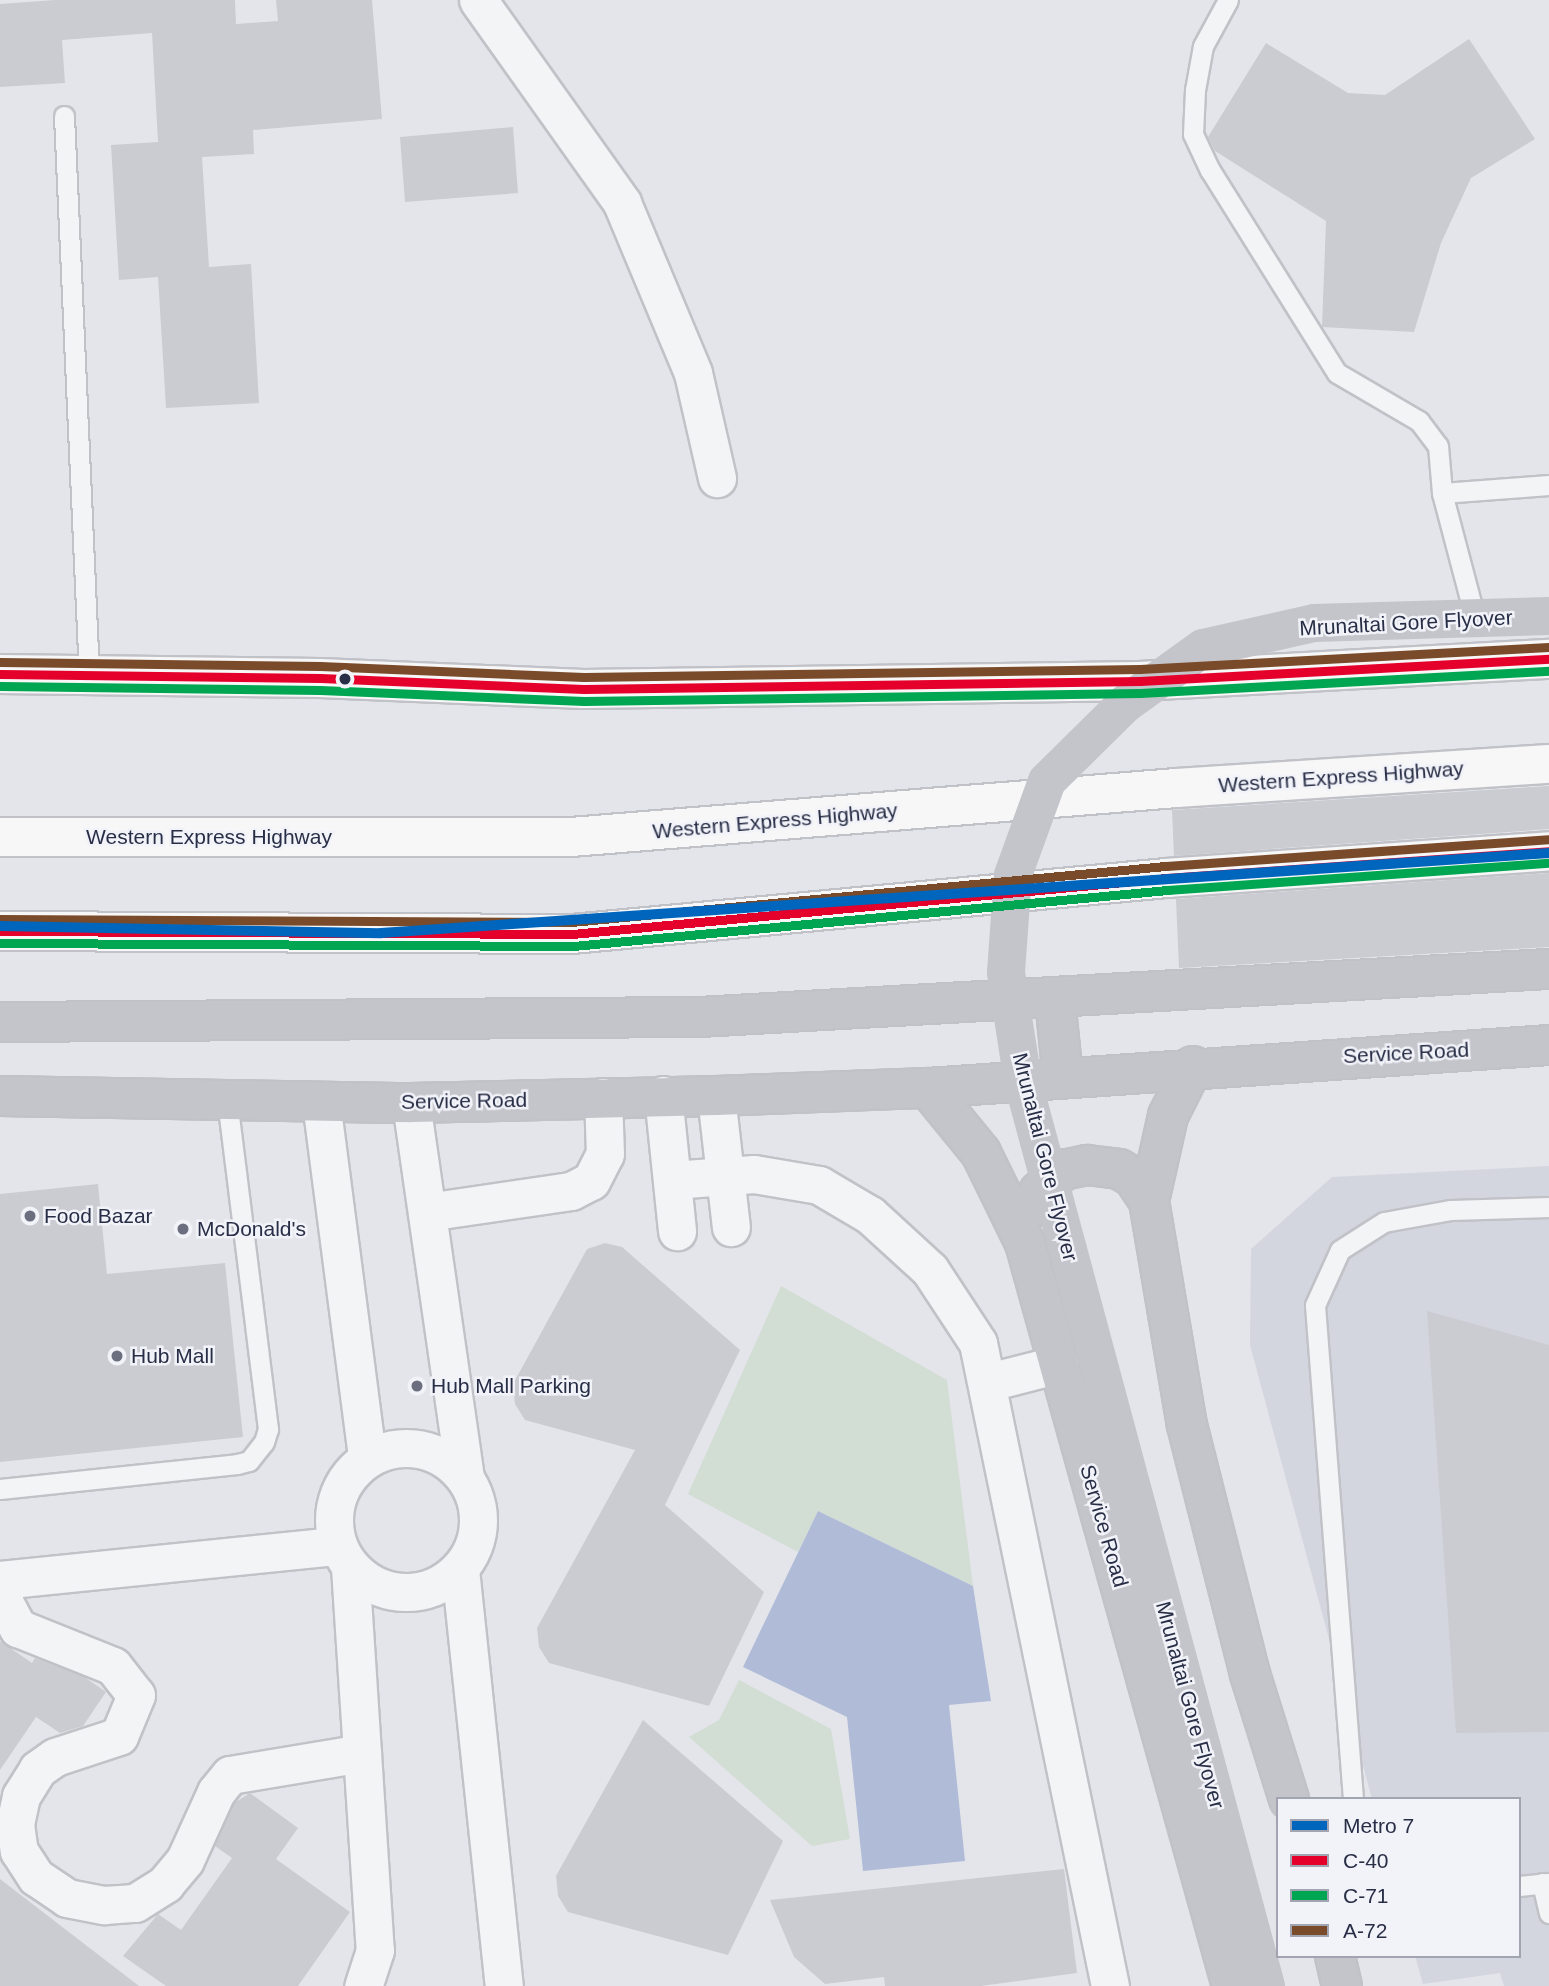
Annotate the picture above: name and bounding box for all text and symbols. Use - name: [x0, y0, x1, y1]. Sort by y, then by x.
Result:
- street label: Mrunaltai Gore Flyover: [1299, 605, 1513, 641]
- unlabelled marker: [338, 672, 352, 686]
- street label: Western Express Highway: [1217, 756, 1465, 798]
- street label: Western Express Highway: [651, 798, 899, 844]
- street label: Western Express Highway: [86, 824, 332, 850]
- street label: Service Road: [1342, 1037, 1470, 1069]
- street label: Mrunaltai Gore Flyover: [1007, 1050, 1083, 1264]
- street label: Service Road: [401, 1087, 527, 1115]
- place label: Food Bazar: [44, 1203, 153, 1229]
- marker: Food Bazar: [22, 1208, 38, 1224]
- place label: McDonald's: [197, 1216, 306, 1242]
- marker: McDonald's: [175, 1221, 191, 1237]
- place label: Hub Mall: [131, 1343, 214, 1369]
- marker: Hub Mall: [109, 1348, 125, 1364]
- place label: Hub Mall Parking: [431, 1373, 591, 1399]
- marker: Hub Mall Parking: [409, 1378, 425, 1394]
- street label: Service Road: [1075, 1462, 1133, 1590]
- street label: Mrunaltai Gore Flyover: [1150, 1599, 1230, 1811]
- legend: [1276, 1797, 1521, 1958]
- text: Metro 7: [1343, 1814, 1414, 1837]
- text: C-40: [1343, 1849, 1389, 1872]
- text: C-71: [1343, 1884, 1389, 1907]
- text: A-72: [1343, 1919, 1387, 1942]

